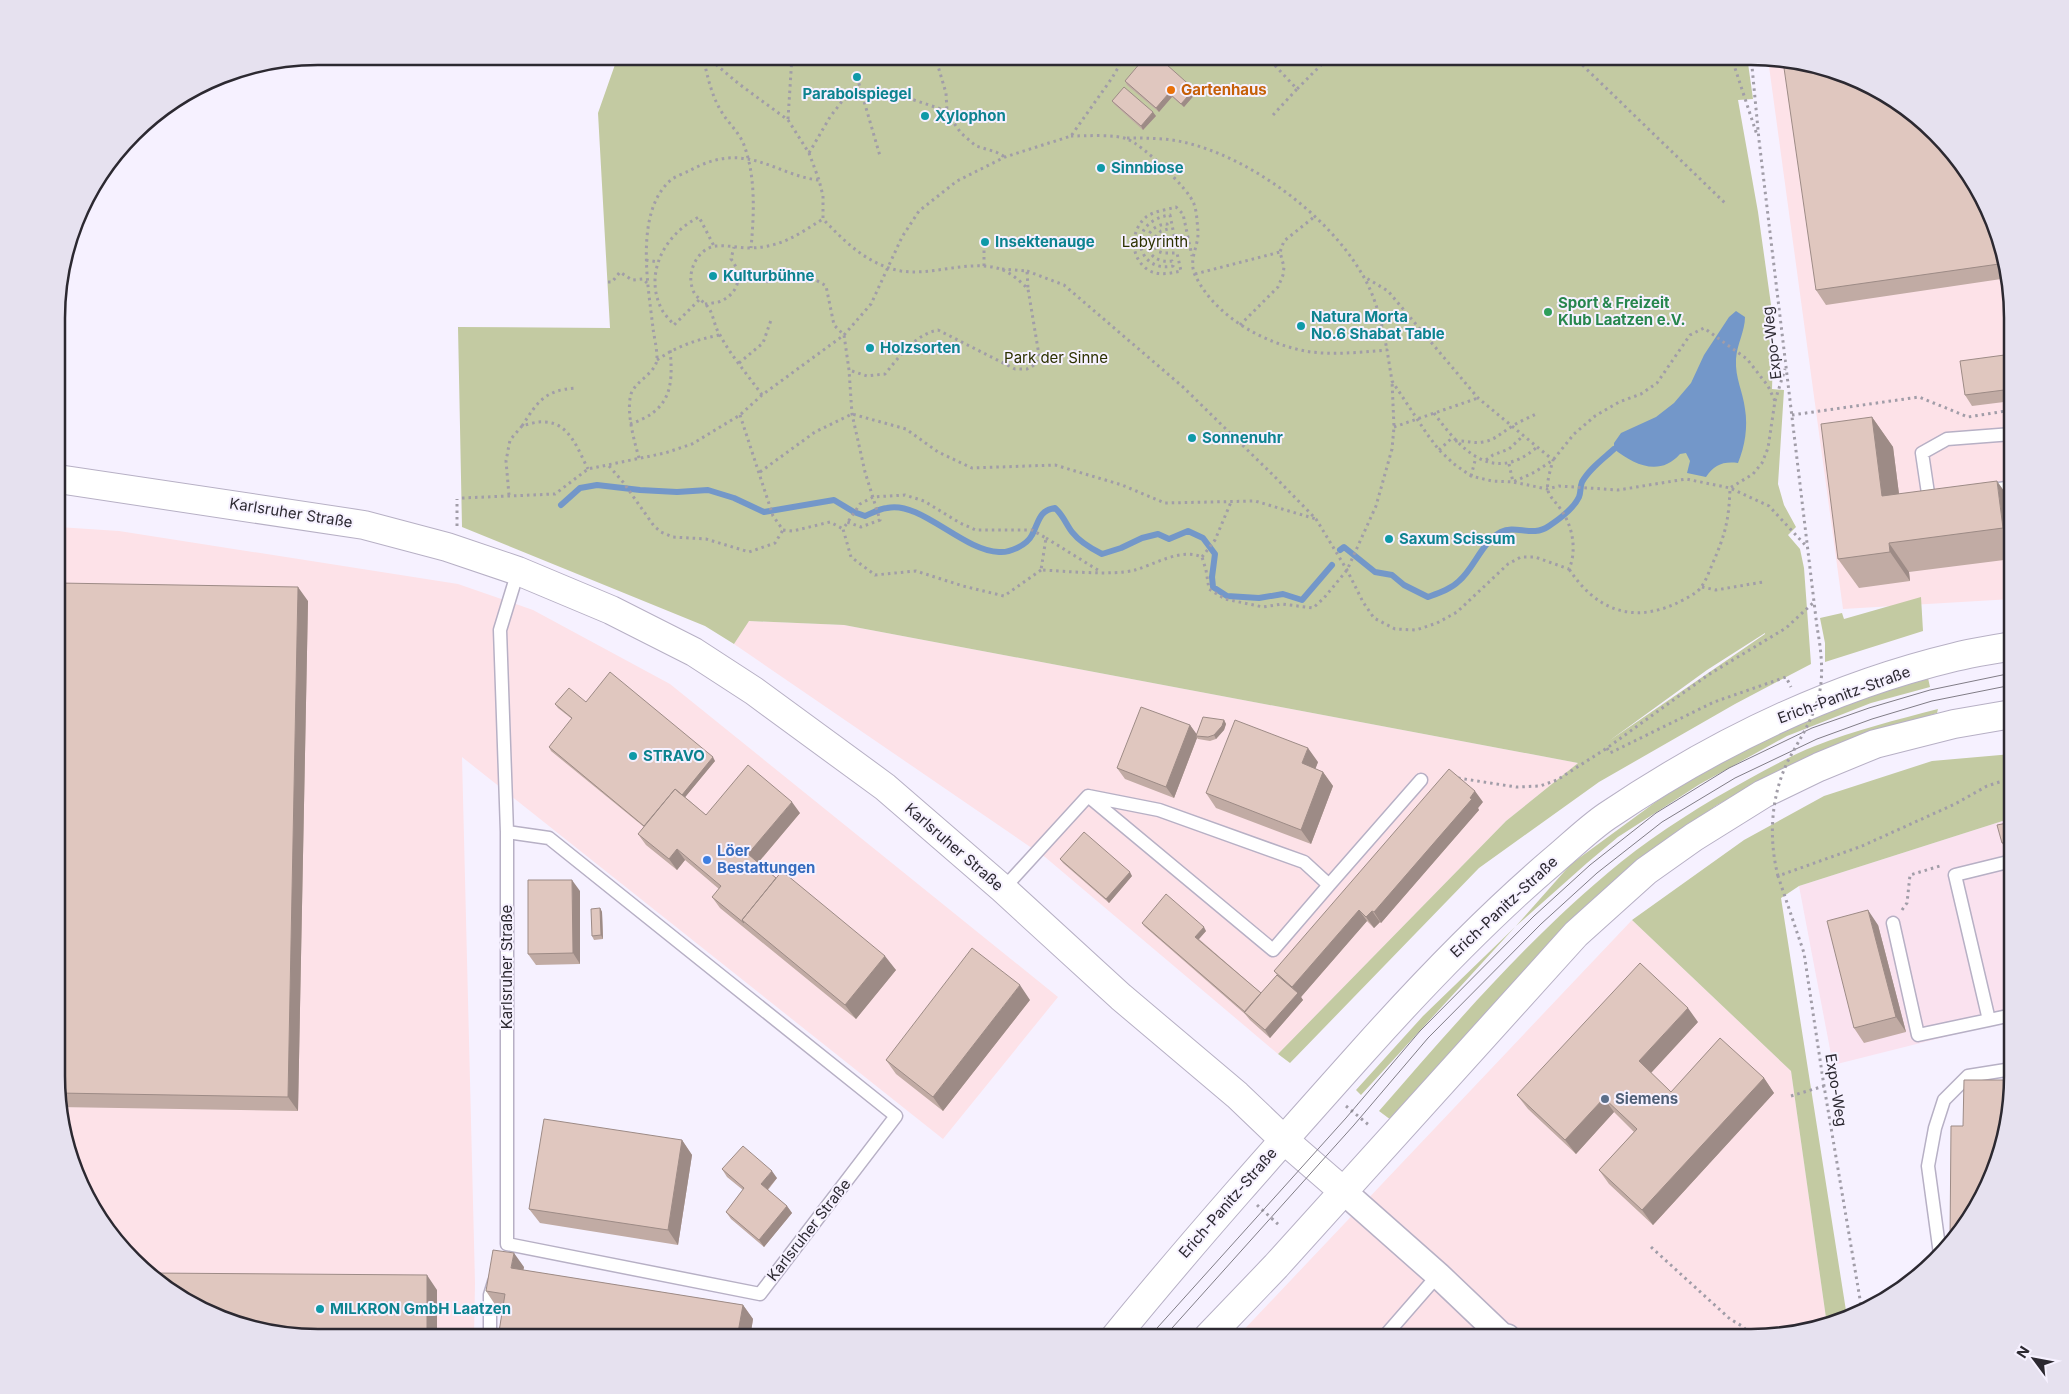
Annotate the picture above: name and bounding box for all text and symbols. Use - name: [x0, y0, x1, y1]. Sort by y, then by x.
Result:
- marker: Parabolspiegel: [851, 71, 863, 83]
- place label: Gartenhaus: [1181, 80, 1267, 99]
- place label: Parabolspiegel: [803, 84, 911, 103]
- marker: Gartenhaus: [1165, 84, 1177, 96]
- place label: Xylophon: [935, 106, 1006, 125]
- marker: Xylophon: [919, 110, 931, 122]
- place label: Sinnbiose: [1111, 158, 1184, 177]
- marker: Sinnbiose: [1095, 162, 1107, 174]
- place label: Insektenauge: [995, 232, 1095, 251]
- park label: Labyrinth: [1122, 232, 1188, 251]
- marker: Insektenauge: [979, 236, 991, 248]
- place label: Kulturbühne: [723, 266, 815, 285]
- marker: Kulturbühne: [707, 270, 719, 282]
- place label: Sport & Freizeit Klub Laatzen e.V.: [1558, 293, 1685, 329]
- street label: Expo-Weg: [1758, 305, 1785, 381]
- marker: Sport & Freizeit Klub Laatzen e.V.: [1542, 306, 1554, 318]
- place label: Natura Morta No.6 Shabat Table: [1311, 307, 1445, 343]
- marker: Natura Morta No.6 Shabat Table: [1295, 320, 1307, 332]
- place label: Holzsorten: [880, 338, 961, 357]
- marker: Holzsorten: [864, 342, 876, 354]
- park label: Park der Sinne: [1004, 348, 1108, 367]
- place label: Sonnenuhr: [1202, 428, 1283, 447]
- marker: Sonnenuhr: [1186, 432, 1198, 444]
- street label: Karlsruher Straße: [228, 493, 354, 532]
- place label: Saxum Scissum: [1399, 529, 1515, 548]
- marker: Saxum Scissum: [1383, 533, 1395, 545]
- street label: Erich-Panitz-Straße: [1775, 662, 1913, 727]
- place label: STRAVO: [643, 746, 705, 765]
- marker: STRAVO: [627, 750, 639, 762]
- street label: Karlsruher Straße: [901, 799, 1008, 895]
- place label: Löer Bestattungen: [717, 841, 815, 877]
- street label: Erich-Panitz-Straße: [1446, 852, 1561, 961]
- marker: Löer Bestattungen: [701, 854, 713, 866]
- street label: Karlsruher Straße: [497, 905, 516, 1029]
- street label: Expo-Weg: [1821, 1052, 1852, 1128]
- place label: Siemens: [1615, 1089, 1678, 1108]
- marker: Siemens: [1599, 1093, 1611, 1105]
- street label: Erich-Panitz-Straße: [1175, 1144, 1281, 1262]
- street label: Karlsruher Straße: [763, 1175, 854, 1285]
- place label: MILKRON GmbH Laatzen: [330, 1299, 511, 1318]
- marker: MILKRON GmbH Laatzen: [314, 1303, 326, 1315]
- north arrow: [2009, 1334, 2059, 1384]
- text: N: [2013, 1343, 2033, 1361]

